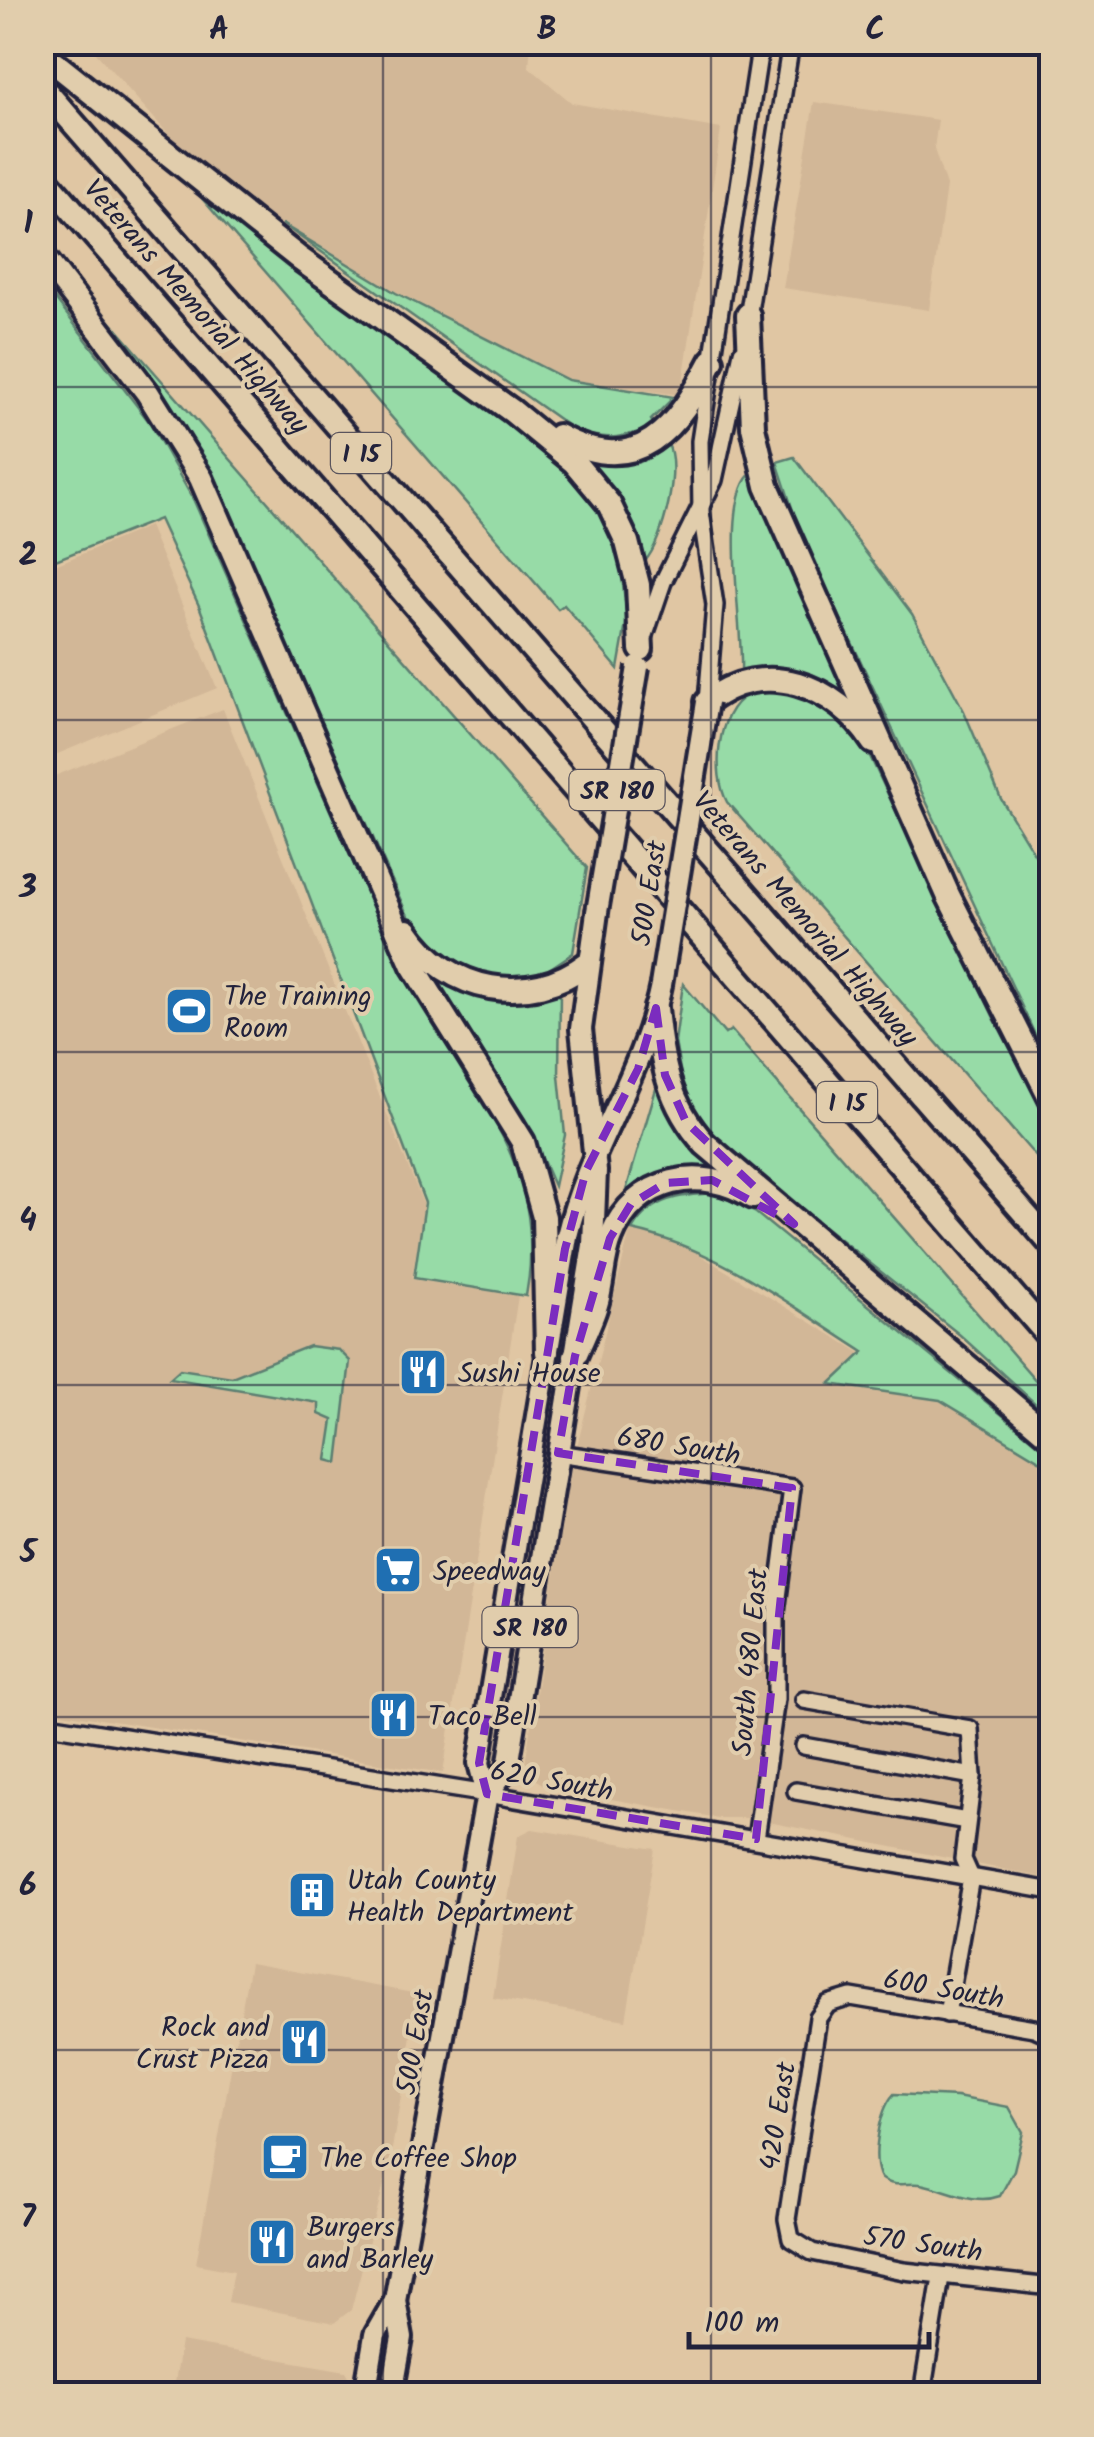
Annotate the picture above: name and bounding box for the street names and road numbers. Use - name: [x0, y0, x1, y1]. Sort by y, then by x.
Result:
- street label: Veterans Memorial Highway: [71, 169, 320, 446]
- road number: I 15: [331, 433, 391, 473]
- road number: SR 180: [570, 770, 664, 810]
- street label: Veterans Memorial Highway: [680, 781, 929, 1058]
- street label: 500 East: [620, 836, 681, 950]
- road number: I 15: [817, 1082, 877, 1122]
- street label: 680 South: [614, 1416, 744, 1479]
- street label: South 480 East: [721, 1566, 782, 1758]
- road number: SR 180: [482, 1607, 578, 1647]
- street label: 620 South: [487, 1750, 617, 1815]
- street label: 600 South: [880, 1958, 1007, 2023]
- street label: 500 East: [385, 1985, 448, 2099]
- street label: 420 East: [749, 2058, 810, 2174]
- street label: 570 South: [860, 2215, 985, 2276]

